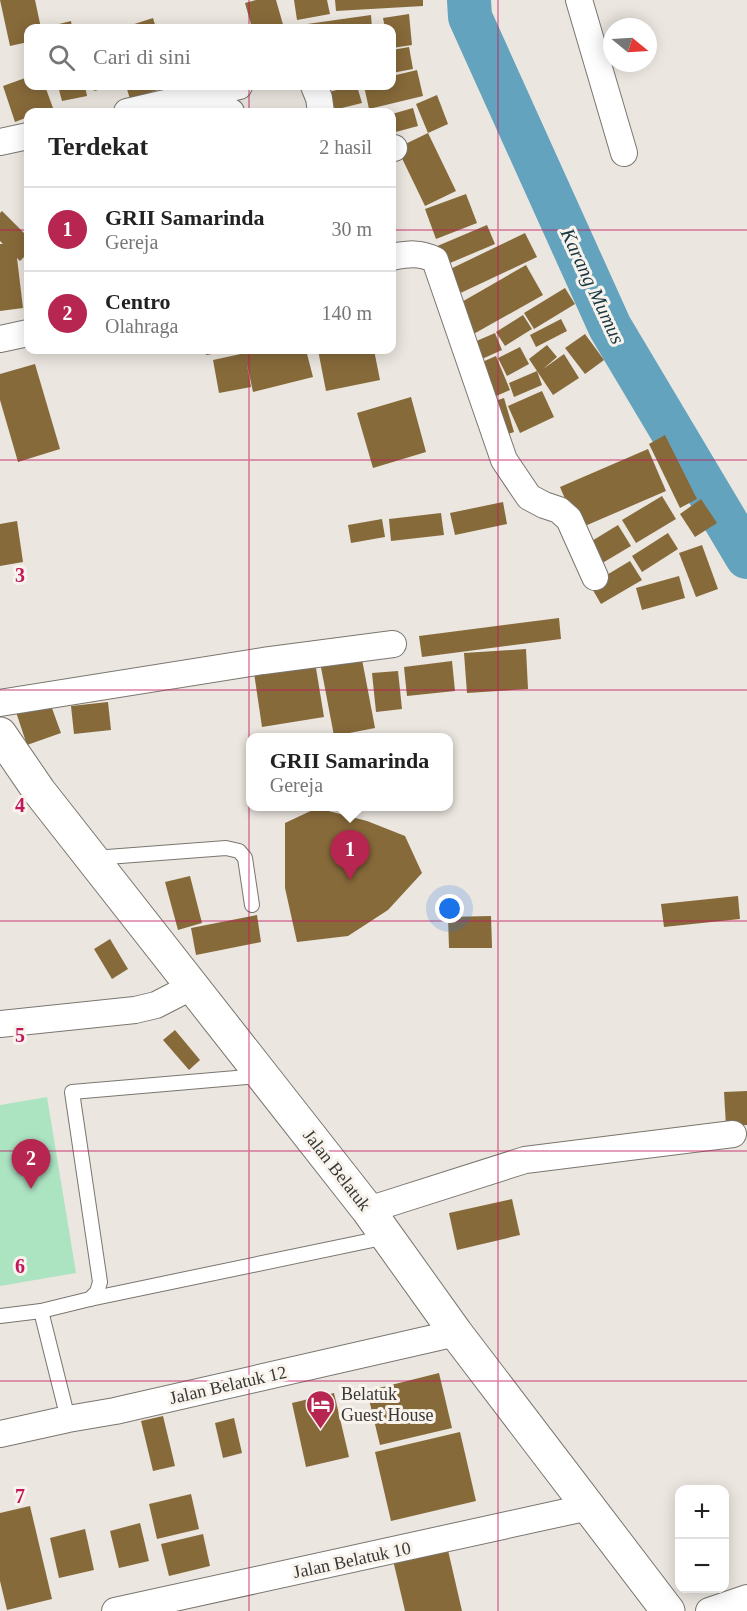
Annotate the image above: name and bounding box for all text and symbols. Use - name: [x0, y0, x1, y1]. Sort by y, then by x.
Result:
- north arrow: [603, 18, 657, 72]
- search box: [24, 24, 396, 90]
- icon: search: [45, 41, 78, 74]
- text: Cari di sini: [93, 44, 191, 69]
- text: Terdekat: [48, 132, 148, 161]
- text: 2 hasil: [319, 136, 372, 158]
- text: GRII Samarinda: [105, 205, 265, 230]
- text: 1: [63, 218, 73, 240]
- text: 30 m: [331, 218, 372, 240]
- water label: Karang Mumus: [555, 224, 629, 348]
- text: Gereja: [105, 231, 158, 253]
- text: Centro: [105, 289, 171, 314]
- text: 2: [63, 302, 73, 324]
- text: 140 m: [321, 302, 372, 324]
- text: Olahraga: [105, 315, 178, 337]
- text: 3: [15, 564, 25, 586]
- popup: [246, 733, 453, 811]
- text: GRII Samarinda: [270, 748, 429, 773]
- text: Gereja: [270, 774, 323, 796]
- text: 4: [15, 794, 25, 816]
- pin: 1: [330, 830, 370, 880]
- your location: [435, 894, 464, 923]
- text: 5: [15, 1024, 25, 1046]
- street label: Jalan Belatuk: [299, 1125, 375, 1215]
- pin: 2: [12, 1140, 51, 1189]
- text: 6: [15, 1255, 25, 1277]
- street label: Jalan Belatuk 12: [167, 1362, 289, 1408]
- place label: Belatuk Guest House: [341, 1384, 434, 1425]
- hotel icon: Belatuk Guest House: [304, 1388, 336, 1430]
- text: 7: [15, 1485, 25, 1507]
- map controls: [675, 1485, 729, 1593]
- button: +: [675, 1485, 729, 1539]
- street label: Jalan Belatuk 10: [291, 1538, 413, 1582]
- button: −: [675, 1539, 729, 1593]

